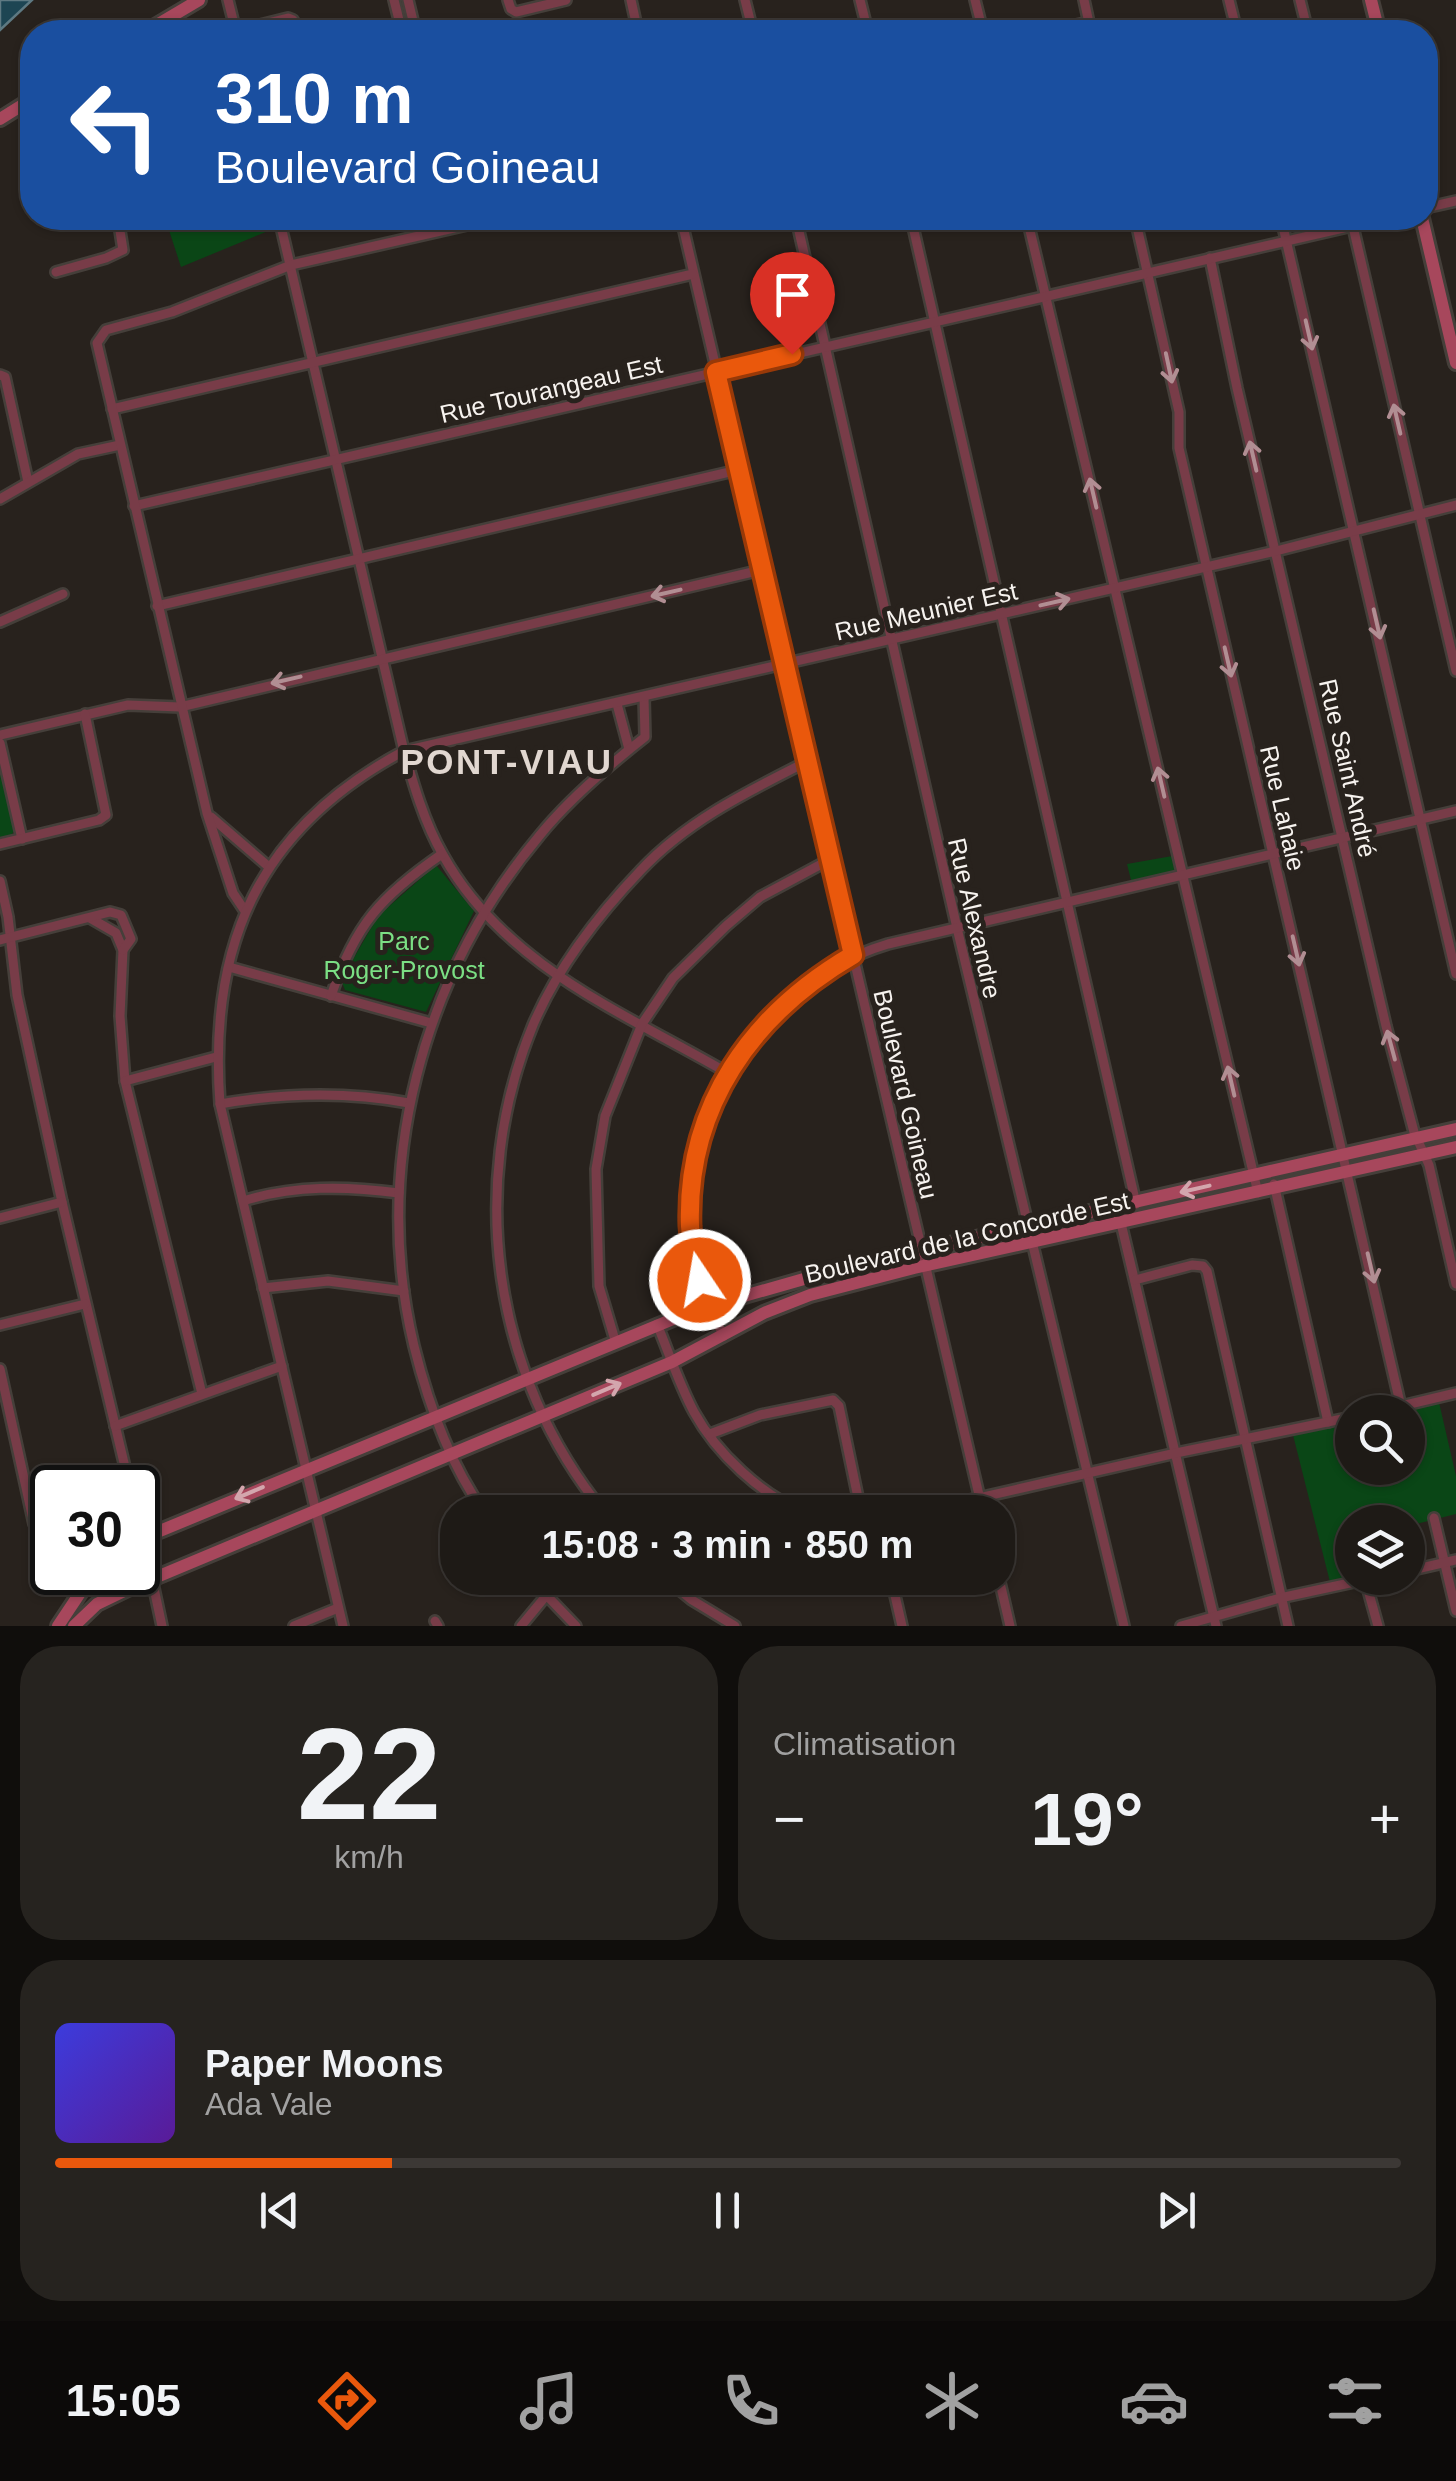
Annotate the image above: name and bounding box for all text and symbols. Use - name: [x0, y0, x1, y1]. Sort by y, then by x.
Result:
- icon: left: [50, 60, 180, 190]
- text: 310 m: [215, 60, 413, 138]
- text: Boulevard Goineau: [215, 142, 600, 193]
- pin: [750, 252, 835, 355]
- icon: arrive: [765, 267, 820, 322]
- one-way arrow: [1301, 318, 1319, 350]
- street label: Rue Tourangeau Est: [437, 350, 665, 428]
- one-way arrow: [1161, 351, 1179, 383]
- one-way arrow: [1387, 404, 1405, 436]
- one-way arrow: [1243, 441, 1261, 473]
- one-way arrow: [1083, 478, 1102, 509]
- street label: Rue Meunier Est: [832, 576, 1020, 646]
- one-way arrow: [651, 585, 683, 603]
- one-way arrow: [1038, 592, 1070, 610]
- one-way arrow: [1368, 607, 1387, 639]
- one-way arrow: [1220, 645, 1238, 677]
- one-way arrow: [271, 672, 303, 691]
- street label: Rue Saint André: [1314, 676, 1382, 860]
- district label: PONT-VIAU: [400, 742, 614, 781]
- street label: Rue Lahaie: [1255, 743, 1311, 873]
- one-way arrow: [1151, 767, 1169, 799]
- street label: Rue Alexandre: [943, 835, 1007, 1001]
- park label: Parc Roger-Provost: [323, 927, 485, 984]
- one-way arrow: [1288, 934, 1306, 966]
- street label: Boulevard Goineau: [868, 987, 944, 1201]
- one-way arrow: [1381, 1030, 1400, 1061]
- one-way arrow: [1221, 1066, 1239, 1098]
- one-way arrow: [1180, 1181, 1212, 1199]
- street label: Boulevard de la Concorde Est: [802, 1186, 1132, 1288]
- position arrow: [648, 1228, 752, 1332]
- one-way arrow: [1363, 1251, 1381, 1283]
- one-way arrow: [591, 1378, 622, 1396]
- map controls: [1335, 1395, 1425, 1595]
- button: search: [1335, 1395, 1425, 1485]
- speed limit sign: 30: [30, 1465, 160, 1595]
- one-way arrow: [235, 1485, 265, 1503]
- button: layers: [1335, 1505, 1425, 1595]
- text: 15:08 · 3 min · 850 m: [542, 1524, 913, 1566]
- text: 22: [297, 1701, 441, 1847]
- text: Climatisation: [773, 1726, 956, 1762]
- text: 19°: [1030, 1777, 1144, 1861]
- text: −: [773, 1788, 805, 1850]
- text: +: [1369, 1788, 1401, 1850]
- text: km/h: [334, 1839, 404, 1875]
- text: Paper Moons: [205, 2043, 444, 2085]
- text: Ada Vale: [205, 2086, 333, 2122]
- icon: previous: [252, 2183, 307, 2238]
- icon: pause: [700, 2183, 755, 2238]
- icon: next: [1149, 2183, 1204, 2238]
- icon: directions: [312, 2366, 382, 2436]
- icon: music: [514, 2366, 584, 2436]
- icon: phone: [716, 2366, 786, 2436]
- icon: climate: [917, 2366, 987, 2436]
- icon: car: [1119, 2366, 1189, 2436]
- icon: filters: [1320, 2366, 1390, 2436]
- text: 15:05: [66, 2375, 181, 2426]

